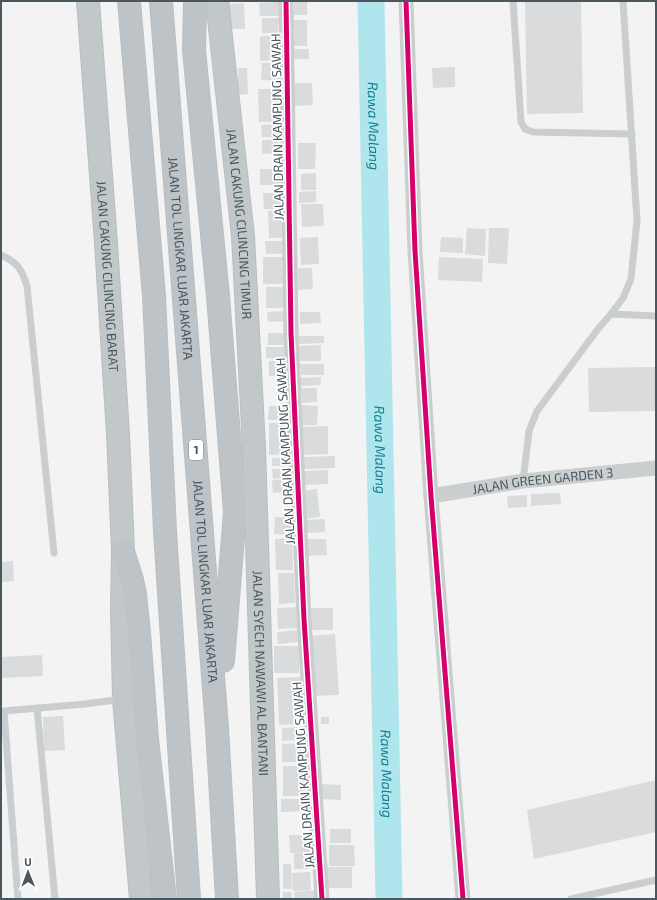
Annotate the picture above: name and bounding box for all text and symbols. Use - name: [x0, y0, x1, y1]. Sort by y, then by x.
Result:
- street label: JALAN DRAIN KAMPUNG SAWAH: [267, 33, 287, 221]
- water label: Rawa Malang: [365, 82, 383, 170]
- street label: JALAN CAKUNG CILINCING TIMUR: [223, 128, 255, 320]
- street label: JALAN TOL LINGKAR LUAR JAKARTA: [165, 156, 197, 360]
- street label: JALAN CAKUNG CILINCING BARAT: [93, 180, 122, 373]
- street label: JALAN DRAIN KAMPUNG SAWAH: [272, 357, 298, 545]
- water label: Rawa Malang: [371, 406, 390, 494]
- road number: 1: [189, 440, 203, 460]
- street label: JALAN GREEN GARDEN 3: [471, 464, 614, 497]
- street label: JALAN TOL LINGKAR LUAR JAKARTA: [190, 479, 221, 683]
- street label: JALAN SYECH NAWAWI AL BANTANI: [250, 570, 272, 776]
- street label: JALAN DRAIN KAMPUNG SAWAH: [288, 681, 318, 869]
- water label: Rawa Malang: [378, 730, 396, 818]
- north arrow: [8, 852, 48, 892]
- text: U: [24, 855, 32, 868]

